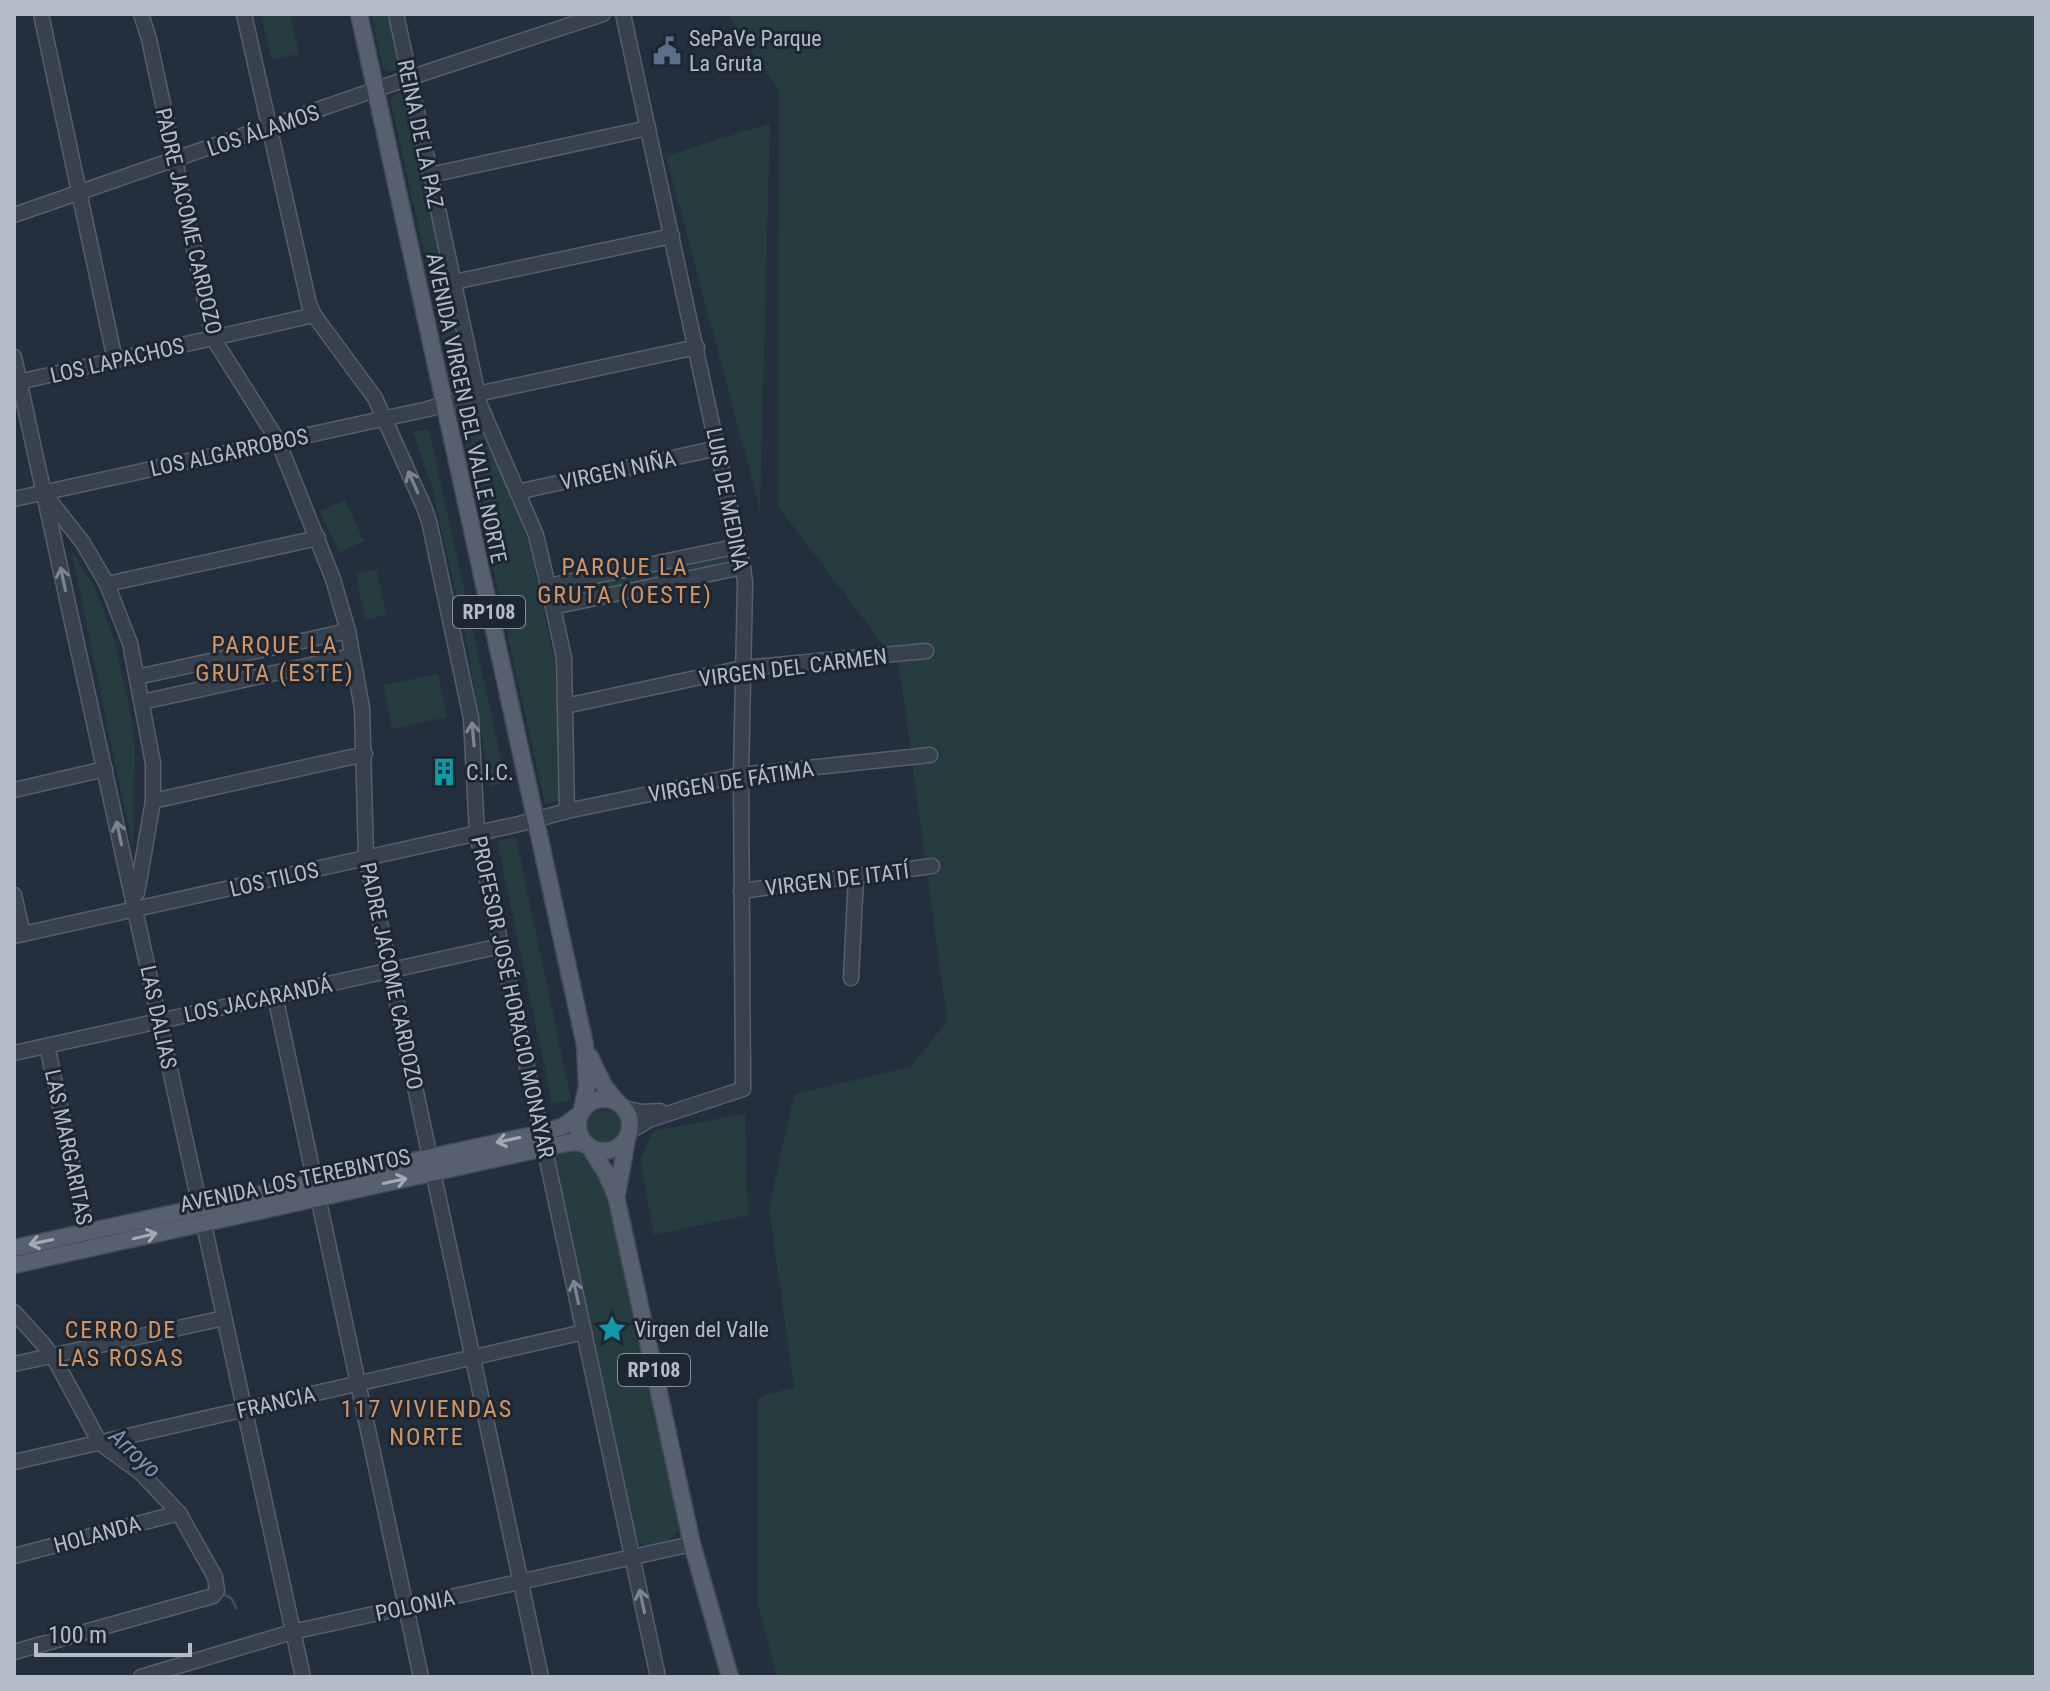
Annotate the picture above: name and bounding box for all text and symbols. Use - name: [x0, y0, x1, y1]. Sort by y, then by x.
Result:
- place label: SePaVe Parque La Gruta: [689, 26, 822, 76]
- public building icon: SePaVe Parque La Gruta: [652, 36, 682, 66]
- street label: REINA DE LA PAZ: [393, 57, 448, 211]
- street label: LOS ÁLAMOS: [204, 100, 322, 161]
- street label: PADRE JACOME CARDOZO: [150, 105, 227, 337]
- street label: AVENIDA VIRGEN DEL VALLE NORTE: [421, 251, 512, 566]
- street label: LOS LAPACHOS: [48, 333, 187, 388]
- street label: LOS ALGARROBOS: [148, 424, 310, 481]
- street label: LUIS DE MEDINA: [701, 426, 754, 573]
- street label: VIRGEN NIÑA: [558, 446, 679, 495]
- one-way arrow: [405, 470, 420, 494]
- district label: PARQUE LA GRUTA (OESTE): [537, 553, 713, 609]
- one-way arrow: [55, 567, 70, 593]
- road number: RP108: [453, 596, 525, 628]
- district label: PARQUE LA GRUTA (ESTE): [195, 631, 355, 687]
- street label: VIRGEN DEL CARMEN: [698, 644, 888, 691]
- one-way arrow: [465, 721, 480, 748]
- street label: VIRGEN DE FÁTIMA: [647, 756, 816, 807]
- building icon: C.I.C.: [429, 757, 459, 787]
- place label: C.I.C.: [466, 760, 514, 785]
- one-way arrow: [111, 821, 126, 847]
- street label: PROFESOR JOSÉ HORACIO MONAYAR: [466, 834, 559, 1161]
- street label: LOS TILOS: [227, 857, 321, 902]
- street label: VIRGEN DE ITATÍ: [764, 858, 912, 901]
- street label: PADRE JACOME CARDOZO: [355, 860, 428, 1092]
- street label: LAS DALIAS: [135, 963, 182, 1071]
- street label: LOS JACARANDÁ: [182, 972, 335, 1027]
- street label: LAS MARGARITAS: [40, 1067, 97, 1227]
- one-way arrow: [495, 1133, 521, 1148]
- street label: AVENIDA LOS TEREBINTOS: [178, 1144, 413, 1217]
- one-way arrow: [382, 1173, 408, 1188]
- one-way arrow: [132, 1228, 157, 1243]
- one-way arrow: [29, 1235, 54, 1250]
- one-way arrow: [568, 1279, 583, 1305]
- place icon: Virgen del Valle: [597, 1314, 627, 1344]
- district label: CERRO DE LAS ROSAS: [57, 1316, 185, 1372]
- place label: Virgen del Valle: [634, 1317, 769, 1342]
- road number: RP108: [618, 1354, 690, 1386]
- street label: FRANCIA: [235, 1381, 318, 1424]
- district label: 117 VIVIENDAS NORTE: [341, 1395, 513, 1451]
- water label: Arroyo: [103, 1422, 167, 1484]
- street label: HOLANDA: [51, 1511, 144, 1558]
- street label: POLONIA: [373, 1585, 457, 1626]
- one-way arrow: [634, 1588, 649, 1614]
- scale bar: [36, 1607, 190, 1657]
- text: 100 m: [48, 1621, 107, 1649]

